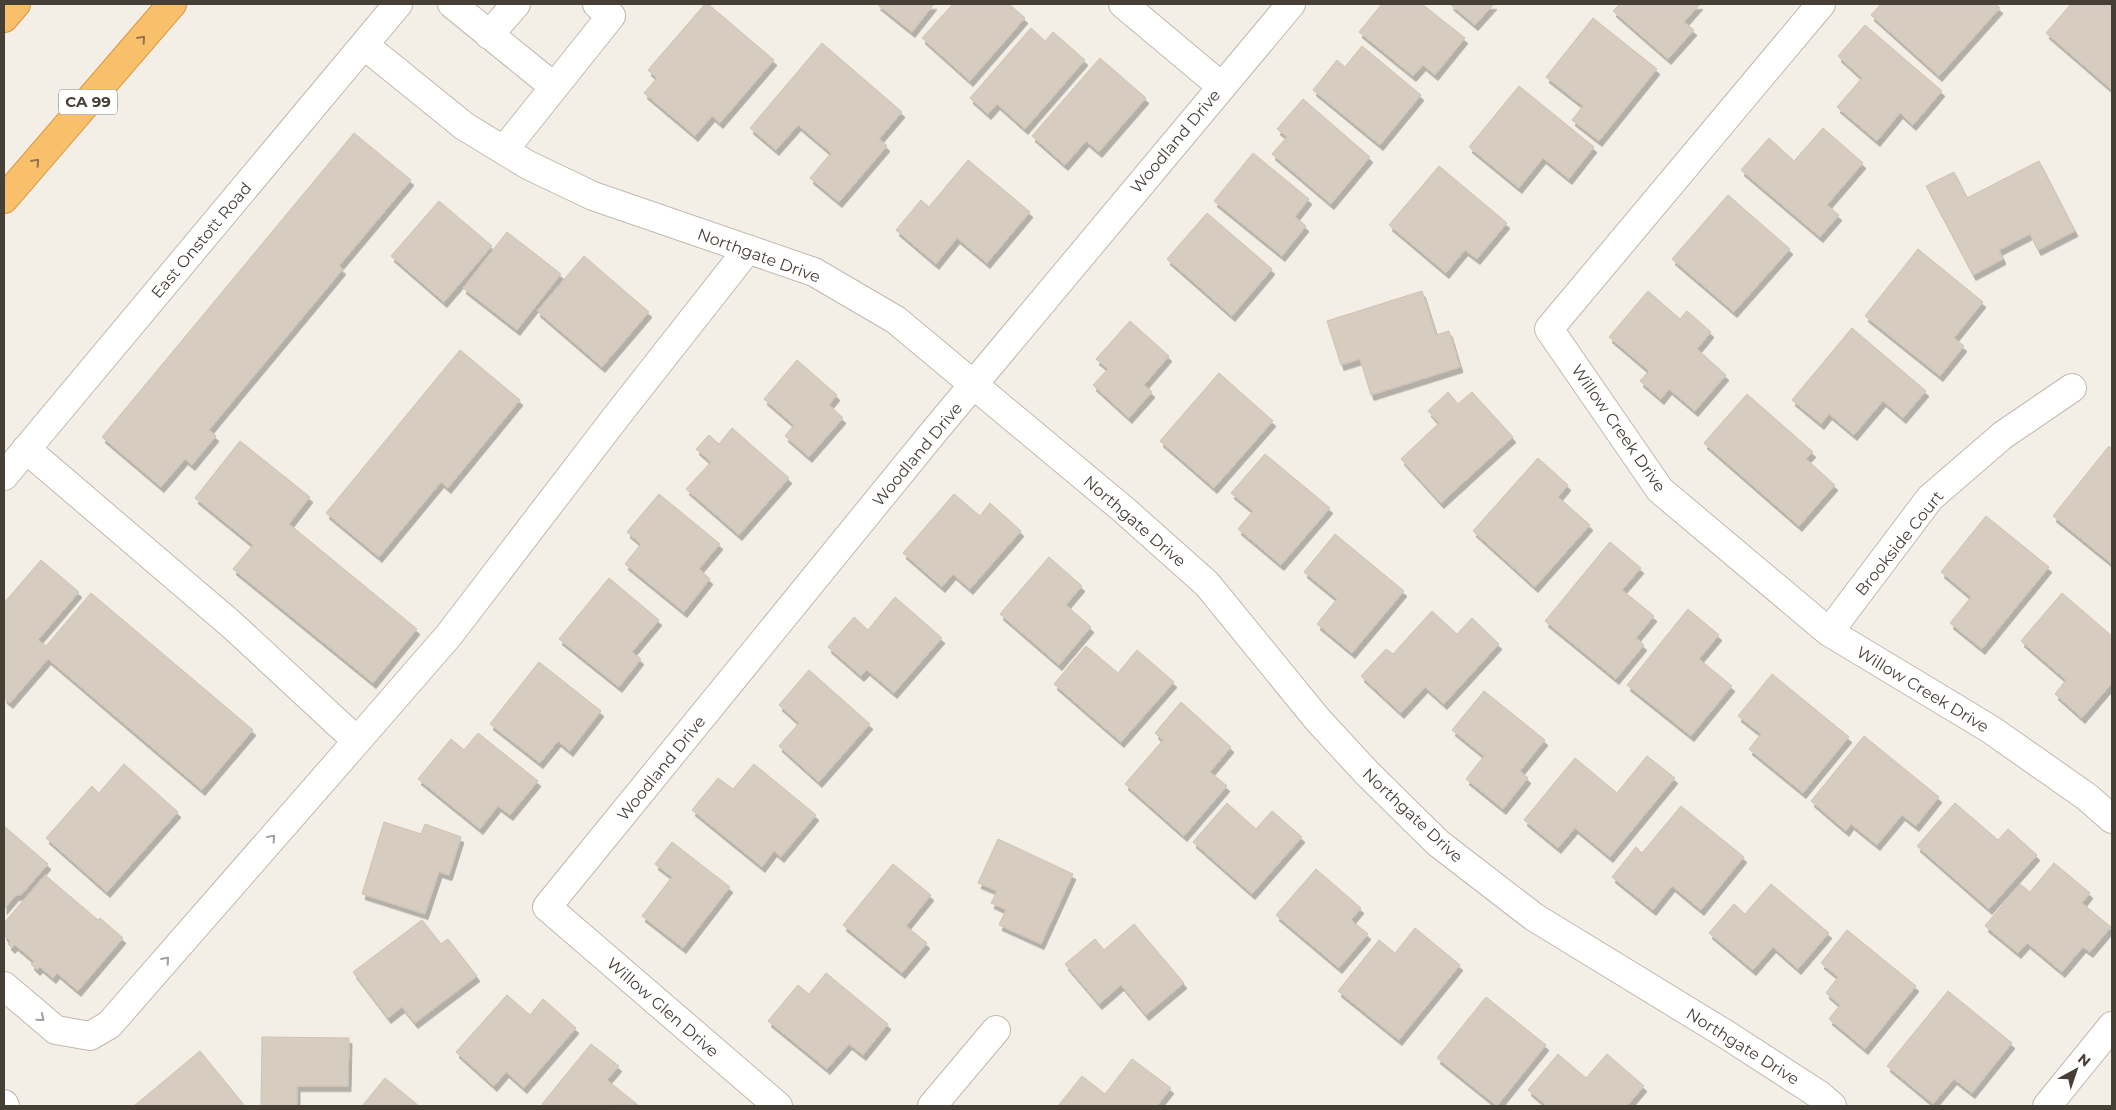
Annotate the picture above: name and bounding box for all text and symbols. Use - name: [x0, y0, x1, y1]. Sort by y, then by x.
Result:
- one-way arrow: [136, 36, 145, 45]
- street label: Woodland Drive: [1127, 86, 1224, 197]
- road number: CA 99: [59, 90, 117, 114]
- one-way arrow: [30, 159, 39, 168]
- street label: East Onstott Road: [147, 178, 255, 302]
- street label: Northgate Drive: [695, 224, 823, 287]
- street label: Willow Creek Drive: [1567, 361, 1670, 496]
- street label: Woodland Drive: [869, 399, 966, 510]
- street label: Northgate Drive: [1080, 472, 1190, 571]
- street label: Brookside Court: [1851, 487, 1948, 600]
- street label: Willow Creek Drive: [1853, 642, 1992, 736]
- street label: Woodland Drive: [613, 712, 709, 825]
- street label: Northgate Drive: [1359, 764, 1466, 866]
- one-way arrow: [267, 834, 276, 843]
- street label: Willow Glen Drive: [603, 954, 722, 1061]
- one-way arrow: [160, 957, 168, 966]
- street label: Northgate Drive: [1683, 1004, 1803, 1089]
- one-way arrow: [35, 1012, 44, 1020]
- north arrow: [2051, 1045, 2101, 1095]
- text: N: [2074, 1050, 2094, 1071]

